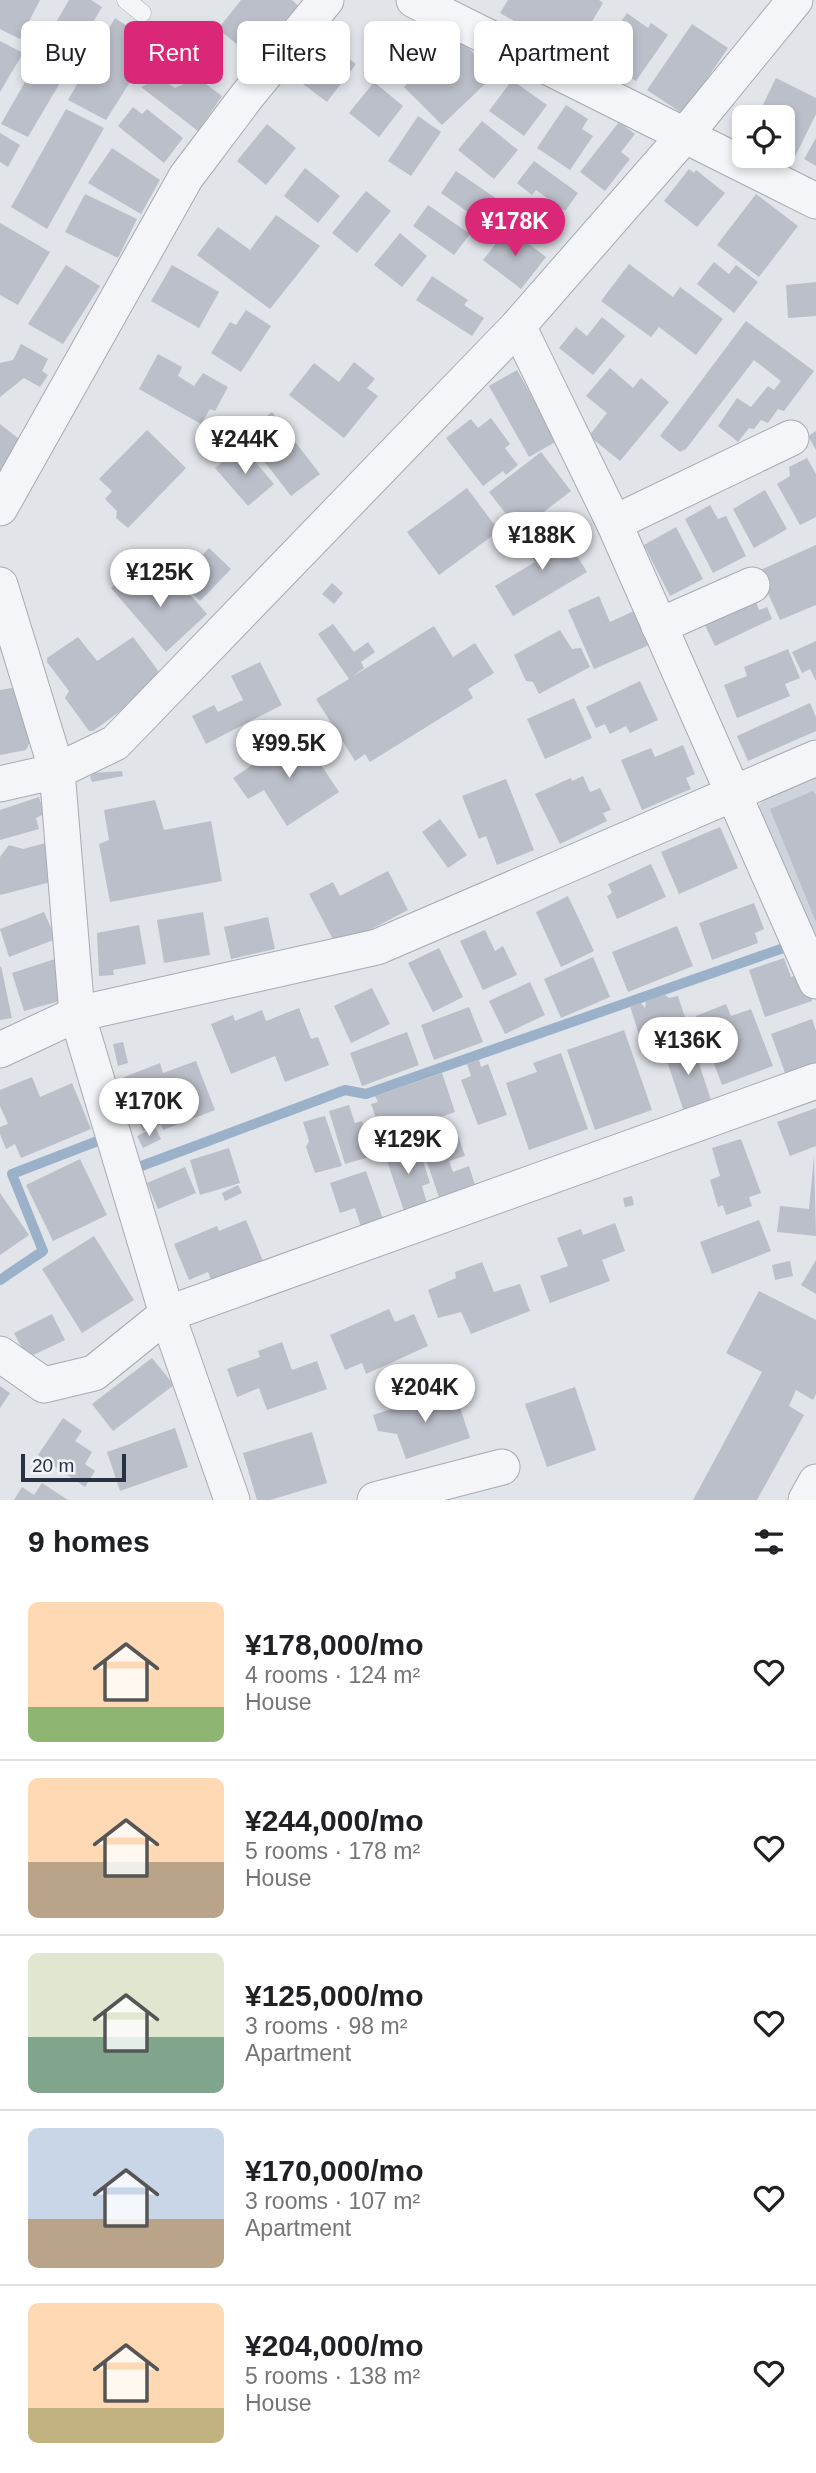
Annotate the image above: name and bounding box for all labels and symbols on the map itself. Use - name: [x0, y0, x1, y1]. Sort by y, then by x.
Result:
- pin: ¥178K: [466, 198, 564, 258]
- pin: ¥244K: [196, 416, 294, 476]
- pin: ¥188K: [493, 512, 591, 572]
- pin: ¥125K: [111, 550, 209, 609]
- pin: ¥99.5K: [232, 720, 346, 780]
- pin: ¥136K: [639, 1018, 737, 1077]
- pin: ¥170K: [100, 1078, 198, 1138]
- pin: ¥129K: [359, 1116, 457, 1176]
- pin: ¥204K: [376, 1364, 474, 1424]
- scale bar: [21, 1451, 126, 1483]

